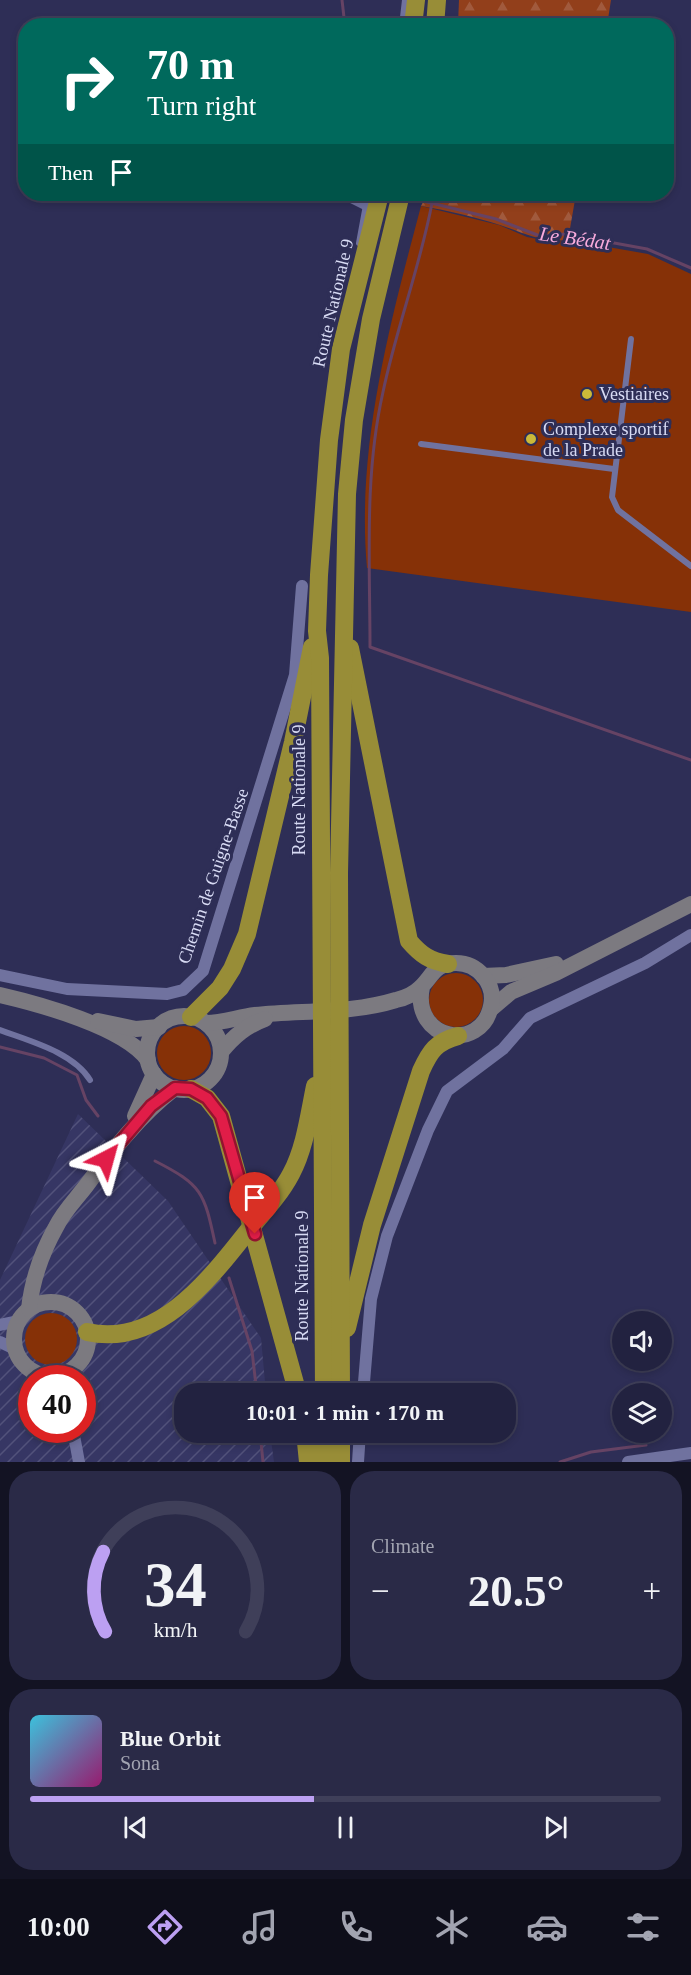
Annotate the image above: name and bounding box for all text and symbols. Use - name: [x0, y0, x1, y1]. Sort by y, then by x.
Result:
- icon: right: [48, 42, 126, 120]
- text: 70 m: [147, 42, 235, 88]
- text: Turn right: [147, 91, 256, 121]
- icon: arrive: [105, 156, 138, 189]
- text: Then: [48, 160, 93, 185]
- water label: Le Bédat: [537, 222, 612, 254]
- street label: Route Nationale 9: [309, 237, 357, 369]
- place label: Vestiaires: [599, 384, 669, 404]
- marker: Vestiaires: [580, 387, 594, 401]
- place label: Complexe sportif de la Prade: [543, 419, 668, 460]
- marker: Complexe sportif de la Prade: [524, 432, 538, 446]
- street label: Route Nationale 9: [289, 725, 309, 855]
- street label: Chemin de Guigne-Basse: [174, 786, 252, 966]
- position arrow: [74, 1127, 138, 1191]
- pin: [229, 1172, 280, 1234]
- icon: arrive: [238, 1181, 271, 1214]
- street label: Route Nationale 9: [292, 1211, 312, 1341]
- map controls: [612, 1311, 672, 1443]
- button: sound: [612, 1311, 672, 1371]
- speed limit sign: 40: [18, 1365, 96, 1443]
- button: layers: [612, 1383, 672, 1443]
- text: 10:01 · 1 min · 170 m: [246, 1400, 444, 1425]
- text: Climate: [371, 1535, 434, 1557]
- text: 34: [144, 1550, 206, 1619]
- text: 20.5°: [468, 1566, 564, 1616]
- text: −: [371, 1573, 390, 1609]
- text: +: [642, 1573, 661, 1609]
- text: km/h: [153, 1619, 197, 1643]
- text: Blue Orbit: [120, 1726, 221, 1751]
- text: Sona: [120, 1752, 160, 1774]
- icon: previous: [119, 1811, 152, 1844]
- icon: pause: [329, 1811, 362, 1844]
- icon: next: [539, 1811, 572, 1844]
- icon: directions: [144, 1906, 186, 1948]
- icon: music: [239, 1906, 281, 1948]
- icon: phone: [335, 1906, 377, 1948]
- icon: climate: [431, 1906, 473, 1948]
- icon: car: [526, 1906, 568, 1948]
- icon: filters: [622, 1906, 664, 1948]
- text: 10:00: [27, 1912, 90, 1942]

